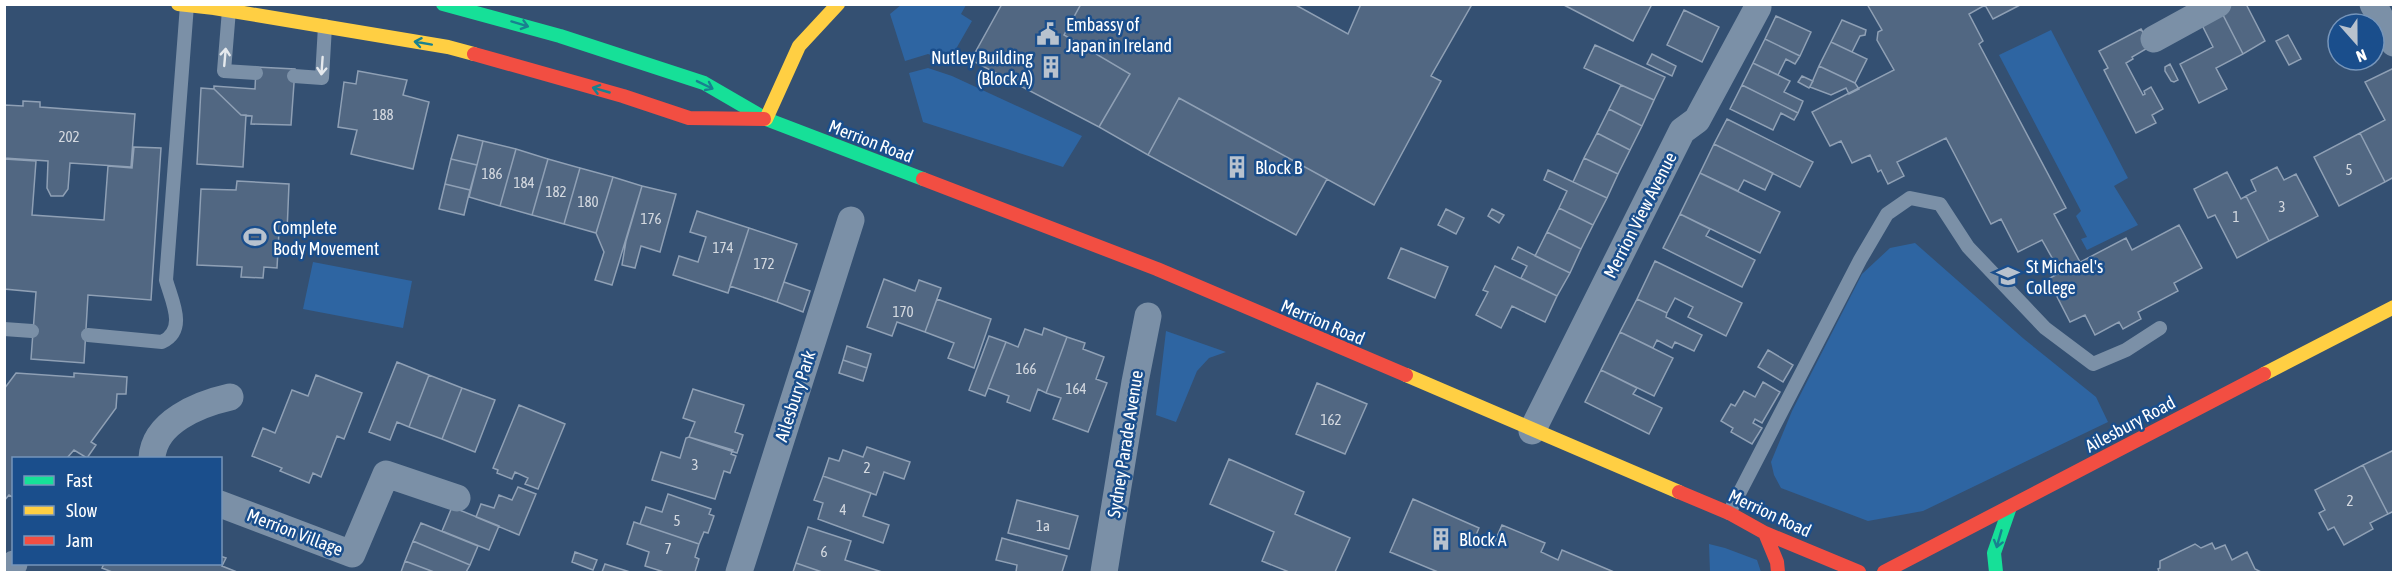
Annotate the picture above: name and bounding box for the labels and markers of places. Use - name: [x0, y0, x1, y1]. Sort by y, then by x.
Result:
- place label: Embassy of Japan in Ireland: [1066, 14, 1172, 56]
- public building icon: Embassy of Japan in Ireland: [1035, 21, 1061, 47]
- place label: Nutley Building (Block A): [931, 47, 1033, 89]
- building icon: Nutley Building (Block A): [1038, 54, 1064, 80]
- building icon: Block B: [1224, 154, 1250, 180]
- place label: Block B: [1255, 157, 1303, 178]
- place label: Complete Body Movement: [273, 217, 379, 259]
- sports icon: Complete Body Movement: [242, 224, 268, 250]
- place label: St Michael's College: [2026, 256, 2103, 298]
- school or university icon: St Michael's College: [1995, 263, 2021, 289]
- building icon: Block A: [1428, 526, 1454, 552]
- place label: Block A: [1459, 529, 1507, 550]

